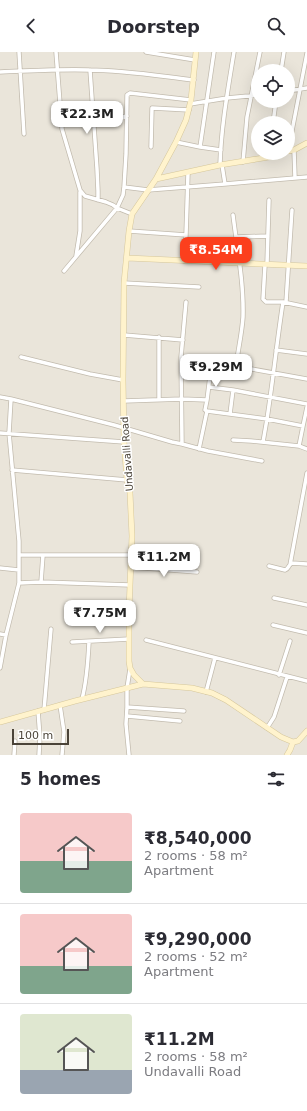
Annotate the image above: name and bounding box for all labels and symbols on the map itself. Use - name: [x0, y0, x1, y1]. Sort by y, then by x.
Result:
- pin: ₹22.3M: [54, 101, 120, 135]
- pin: ₹8.54M: [183, 237, 249, 271]
- pin: ₹9.29M: [183, 354, 249, 388]
- street label: Undavalli Road: [119, 416, 135, 492]
- pin: ₹11.2M: [131, 544, 197, 578]
- pin: ₹7.75M: [67, 600, 133, 634]
- scale bar: [12, 727, 69, 746]

